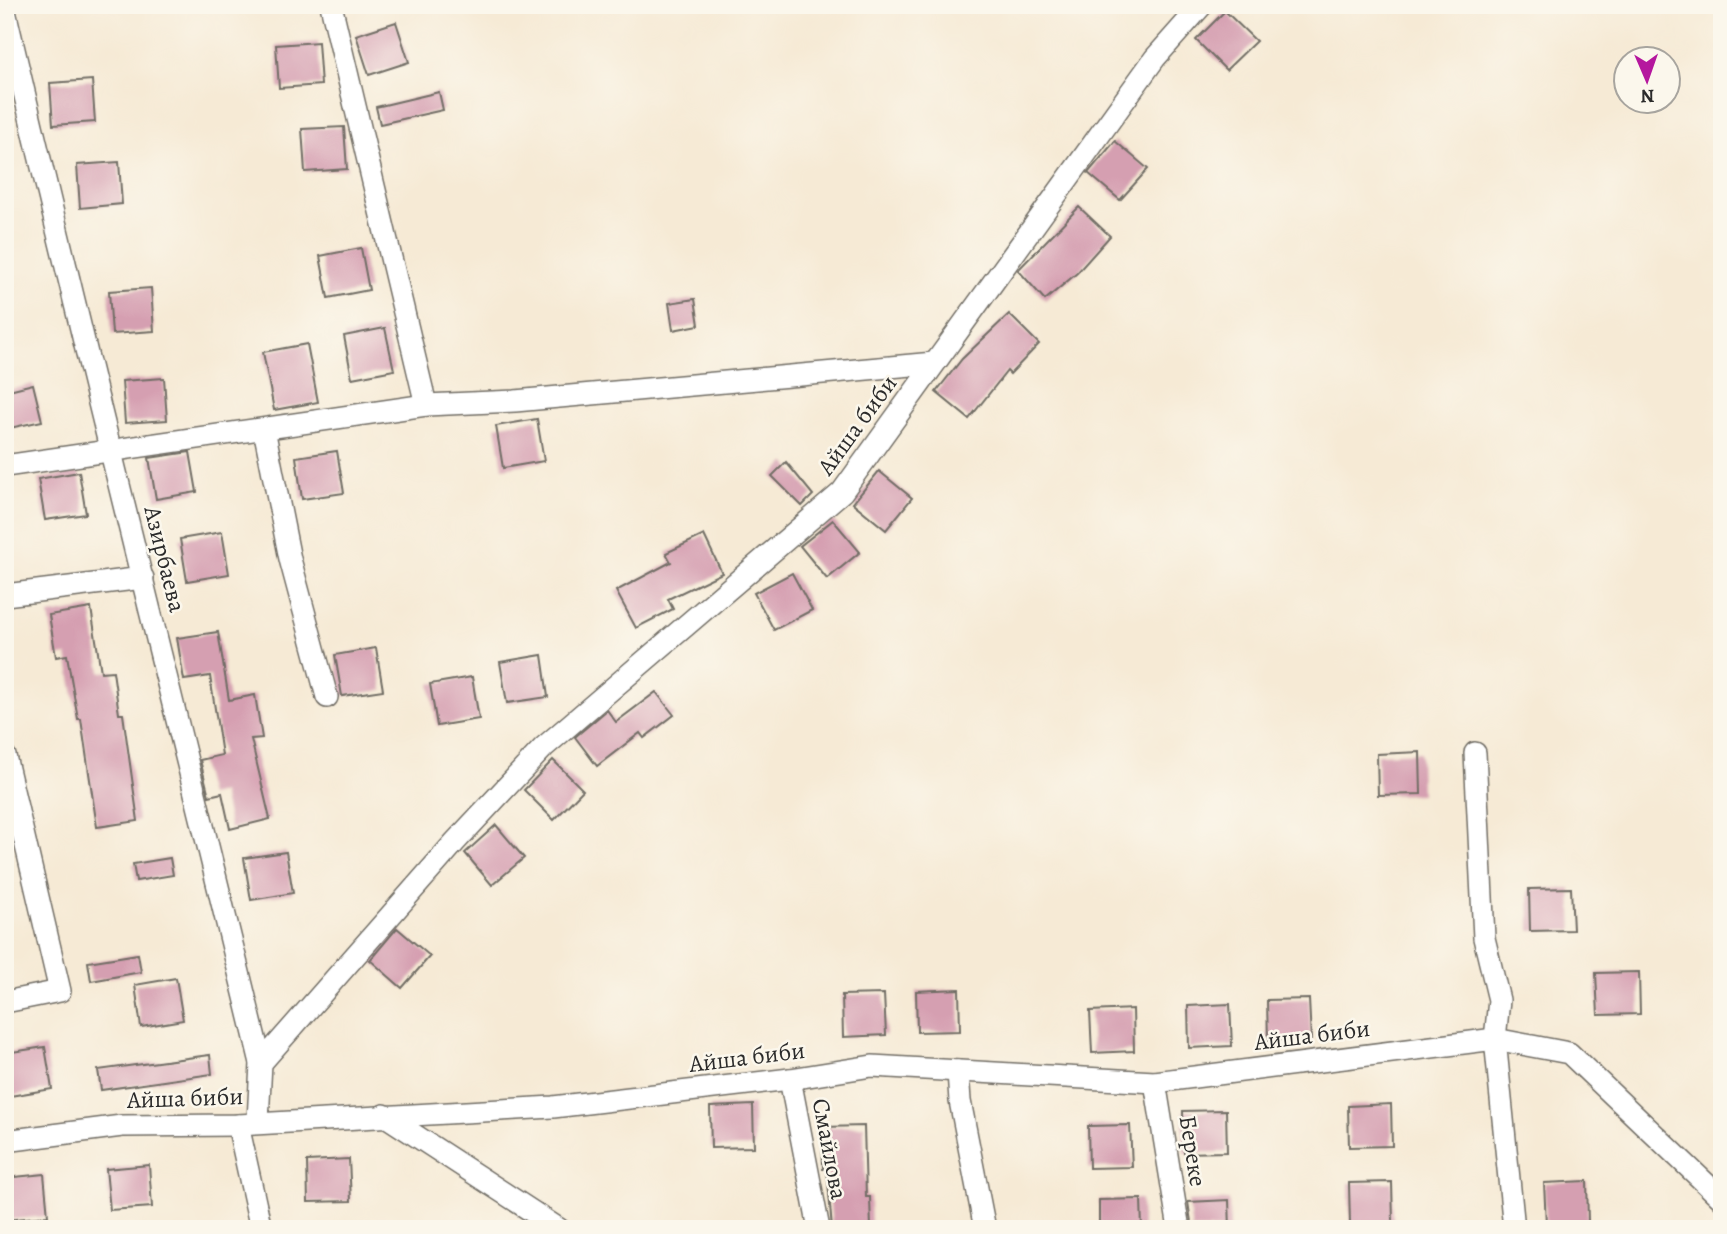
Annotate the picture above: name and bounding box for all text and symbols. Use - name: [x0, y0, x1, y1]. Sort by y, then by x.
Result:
- north arrow: [1612, 46, 1682, 116]
- text: N: [1640, 83, 1655, 109]
- street label: Айша биби: [809, 369, 904, 482]
- street label: Азирбаева: [136, 502, 194, 615]
- street label: Айша биби: [1251, 1012, 1372, 1058]
- street label: Айша биби: [686, 1034, 807, 1080]
- street label: Айша биби: [125, 1080, 244, 1116]
- street label: Смайлова: [805, 1096, 855, 1202]
- street label: Береке: [1172, 1113, 1214, 1189]

